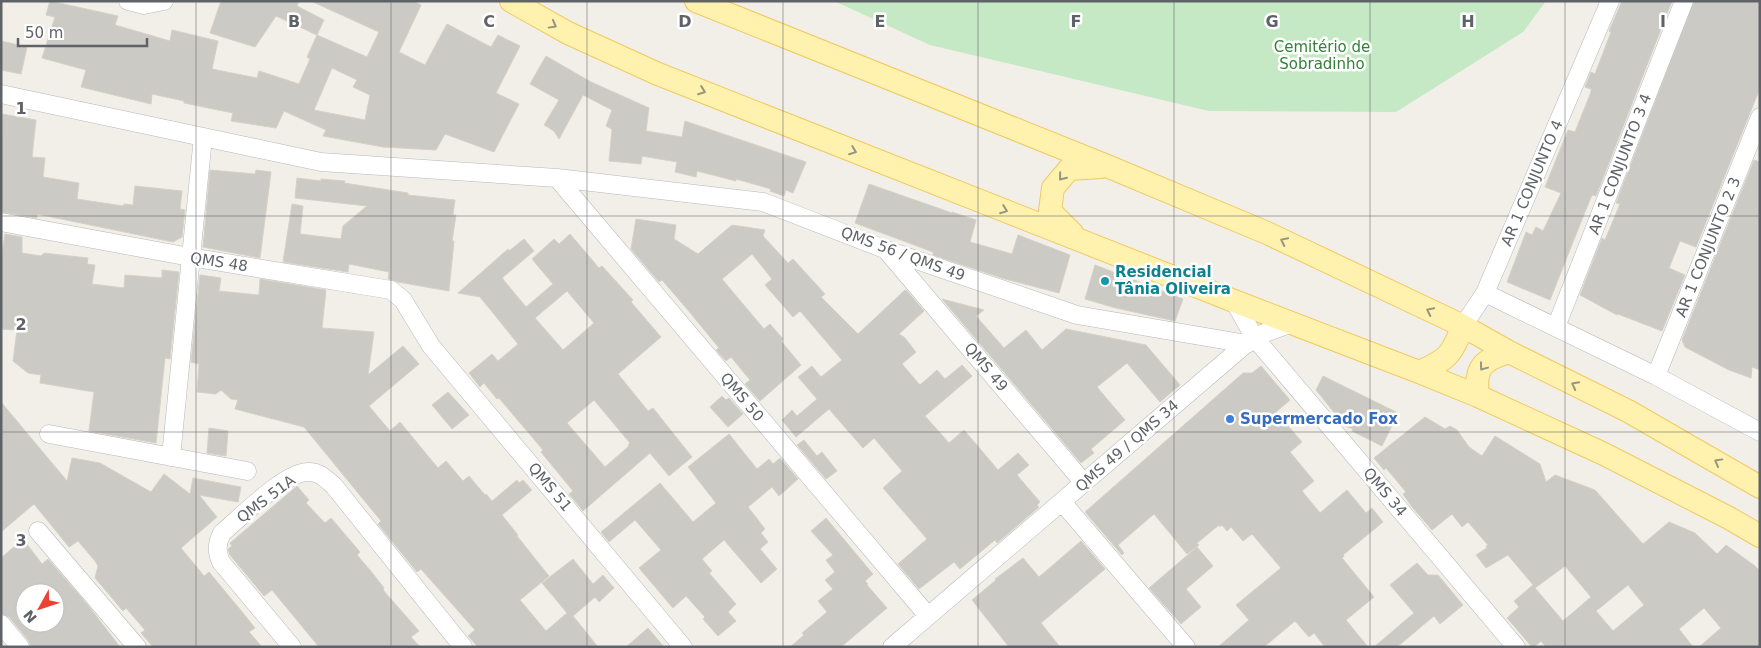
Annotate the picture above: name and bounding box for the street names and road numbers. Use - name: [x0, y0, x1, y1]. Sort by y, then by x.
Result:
- street label: AR 1 CONJUNTO 3 4: [1585, 91, 1655, 237]
- street label: AR 1 CONJUNTO 4: [1497, 117, 1567, 249]
- street label: AR 1 CONJUNTO 2 3: [1672, 174, 1744, 320]
- street label: QMS 56 / QMS 49: [838, 223, 968, 285]
- street label: QMS 48: [189, 249, 249, 275]
- street label: QMS 49: [960, 339, 1012, 395]
- street label: QMS 50: [716, 369, 768, 425]
- street label: QMS 49 / QMS 34: [1072, 396, 1182, 496]
- street label: QMS 51: [524, 459, 576, 515]
- street label: QMS 34: [1359, 464, 1411, 520]
- street label: QMS 51A: [233, 471, 299, 527]

